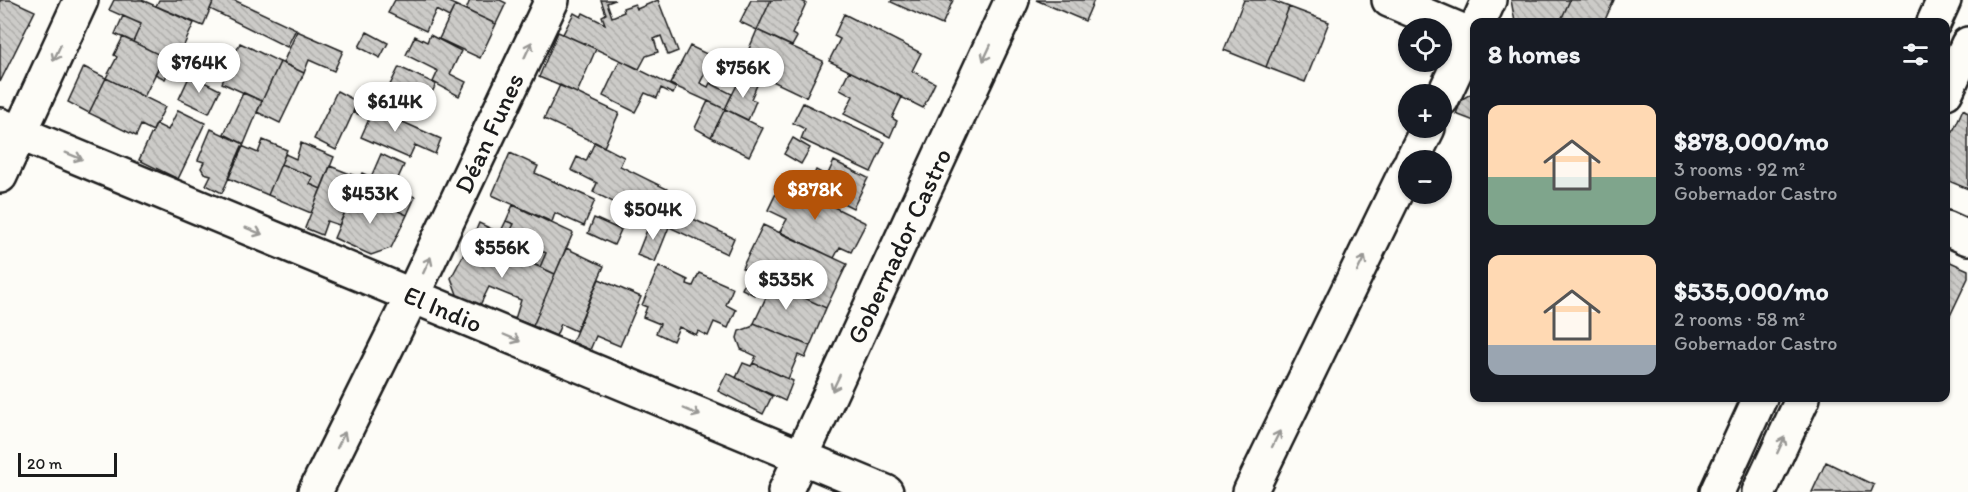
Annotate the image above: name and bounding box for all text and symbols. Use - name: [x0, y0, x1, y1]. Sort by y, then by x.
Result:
- map controls: [1398, 18, 1452, 204]
- button: locate: [1398, 18, 1452, 72]
- text: 8 homes: [1488, 38, 1580, 70]
- icon: filters: [1899, 38, 1932, 71]
- one-way arrow: [523, 42, 534, 60]
- pin: $764K: [157, 43, 241, 94]
- one-way arrow: [51, 44, 63, 62]
- one-way arrow: [981, 44, 993, 62]
- pin: $756K: [701, 48, 785, 99]
- text: $764K: [171, 50, 227, 74]
- text: $756K: [716, 55, 770, 79]
- street label: Déan Funes: [447, 68, 531, 198]
- pin: $614K: [353, 82, 437, 133]
- button: +: [1398, 84, 1452, 138]
- text: $614K: [368, 89, 422, 113]
- text: $878,000/mo: [1674, 125, 1829, 157]
- icon: home: [1536, 129, 1608, 201]
- street label: Gobernador Castro: [840, 143, 958, 349]
- button: −: [1398, 150, 1452, 204]
- one-way arrow: [65, 151, 83, 162]
- text: 3 rooms · 92 m²: [1674, 157, 1805, 181]
- pin: $878K: [773, 170, 857, 221]
- pin: $453K: [328, 174, 412, 225]
- text: $878K: [788, 177, 842, 201]
- text: $453K: [342, 181, 398, 205]
- text: Gobernador Castro: [1674, 181, 1837, 205]
- pin: $504K: [611, 190, 695, 241]
- text: $504K: [624, 197, 682, 221]
- one-way arrow: [245, 226, 263, 237]
- pin: $556K: [460, 228, 544, 279]
- text: $556K: [475, 235, 529, 259]
- one-way arrow: [422, 256, 433, 274]
- one-way arrow: [1356, 256, 1368, 274]
- pin: $535K: [744, 260, 828, 311]
- text: $535K: [759, 267, 813, 291]
- text: $535,000/mo: [1674, 275, 1829, 307]
- street label: El Indio: [399, 278, 487, 340]
- icon: home: [1536, 279, 1608, 351]
- text: 2 rooms · 58 m²: [1674, 307, 1805, 331]
- text: Gobernador Castro: [1674, 331, 1837, 355]
- one-way arrow: [503, 332, 521, 344]
- one-way arrow: [829, 374, 840, 392]
- one-way arrow: [683, 407, 701, 418]
- one-way arrow: [336, 431, 347, 449]
- one-way arrow: [1270, 431, 1282, 449]
- one-way arrow: [1776, 436, 1788, 454]
- scale bar: [18, 450, 117, 478]
- text: 20 m: [27, 454, 62, 473]

